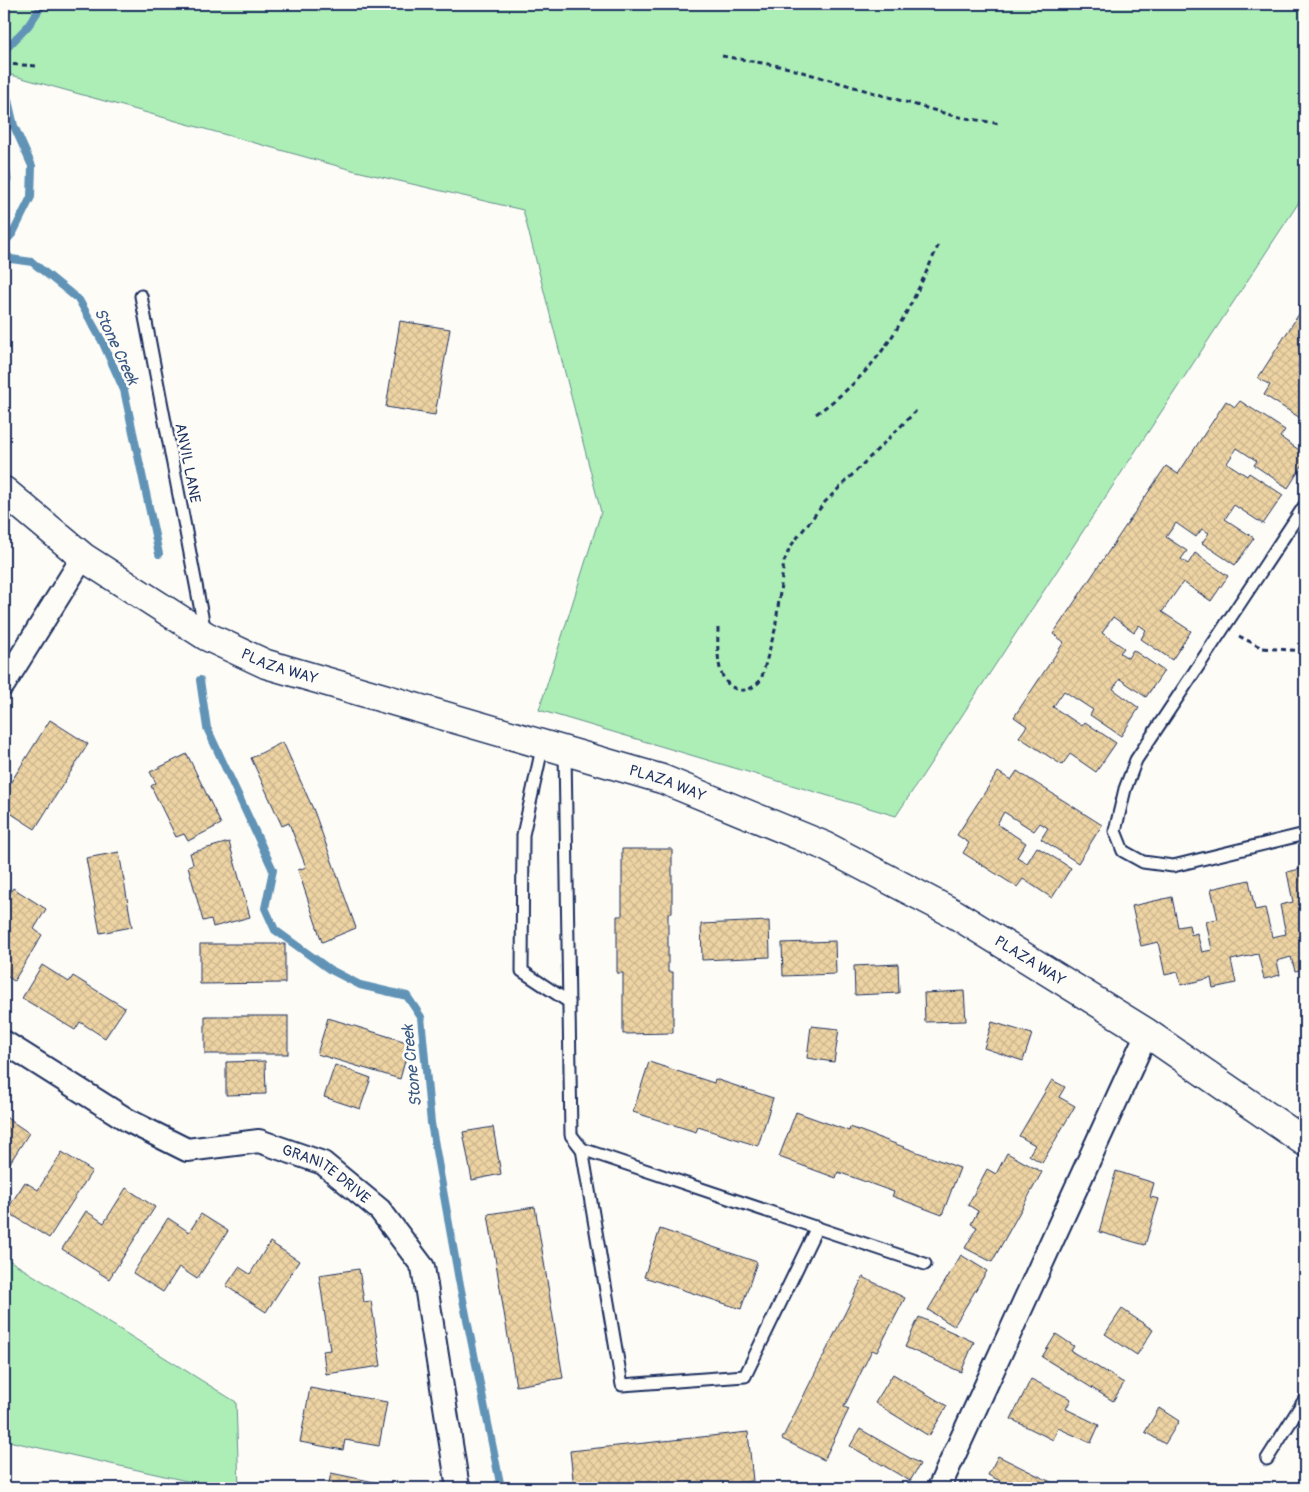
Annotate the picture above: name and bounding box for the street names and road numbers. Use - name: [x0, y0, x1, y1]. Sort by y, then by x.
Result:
- street label: ANVIL LANE: [170, 422, 205, 505]
- street label: PLAZA WAY: [238, 645, 320, 689]
- street label: PLAZA WAY: [627, 761, 709, 806]
- street label: PLAZA WAY: [991, 932, 1069, 990]
- street label: GRANITE DRIVE: [279, 1141, 374, 1208]

